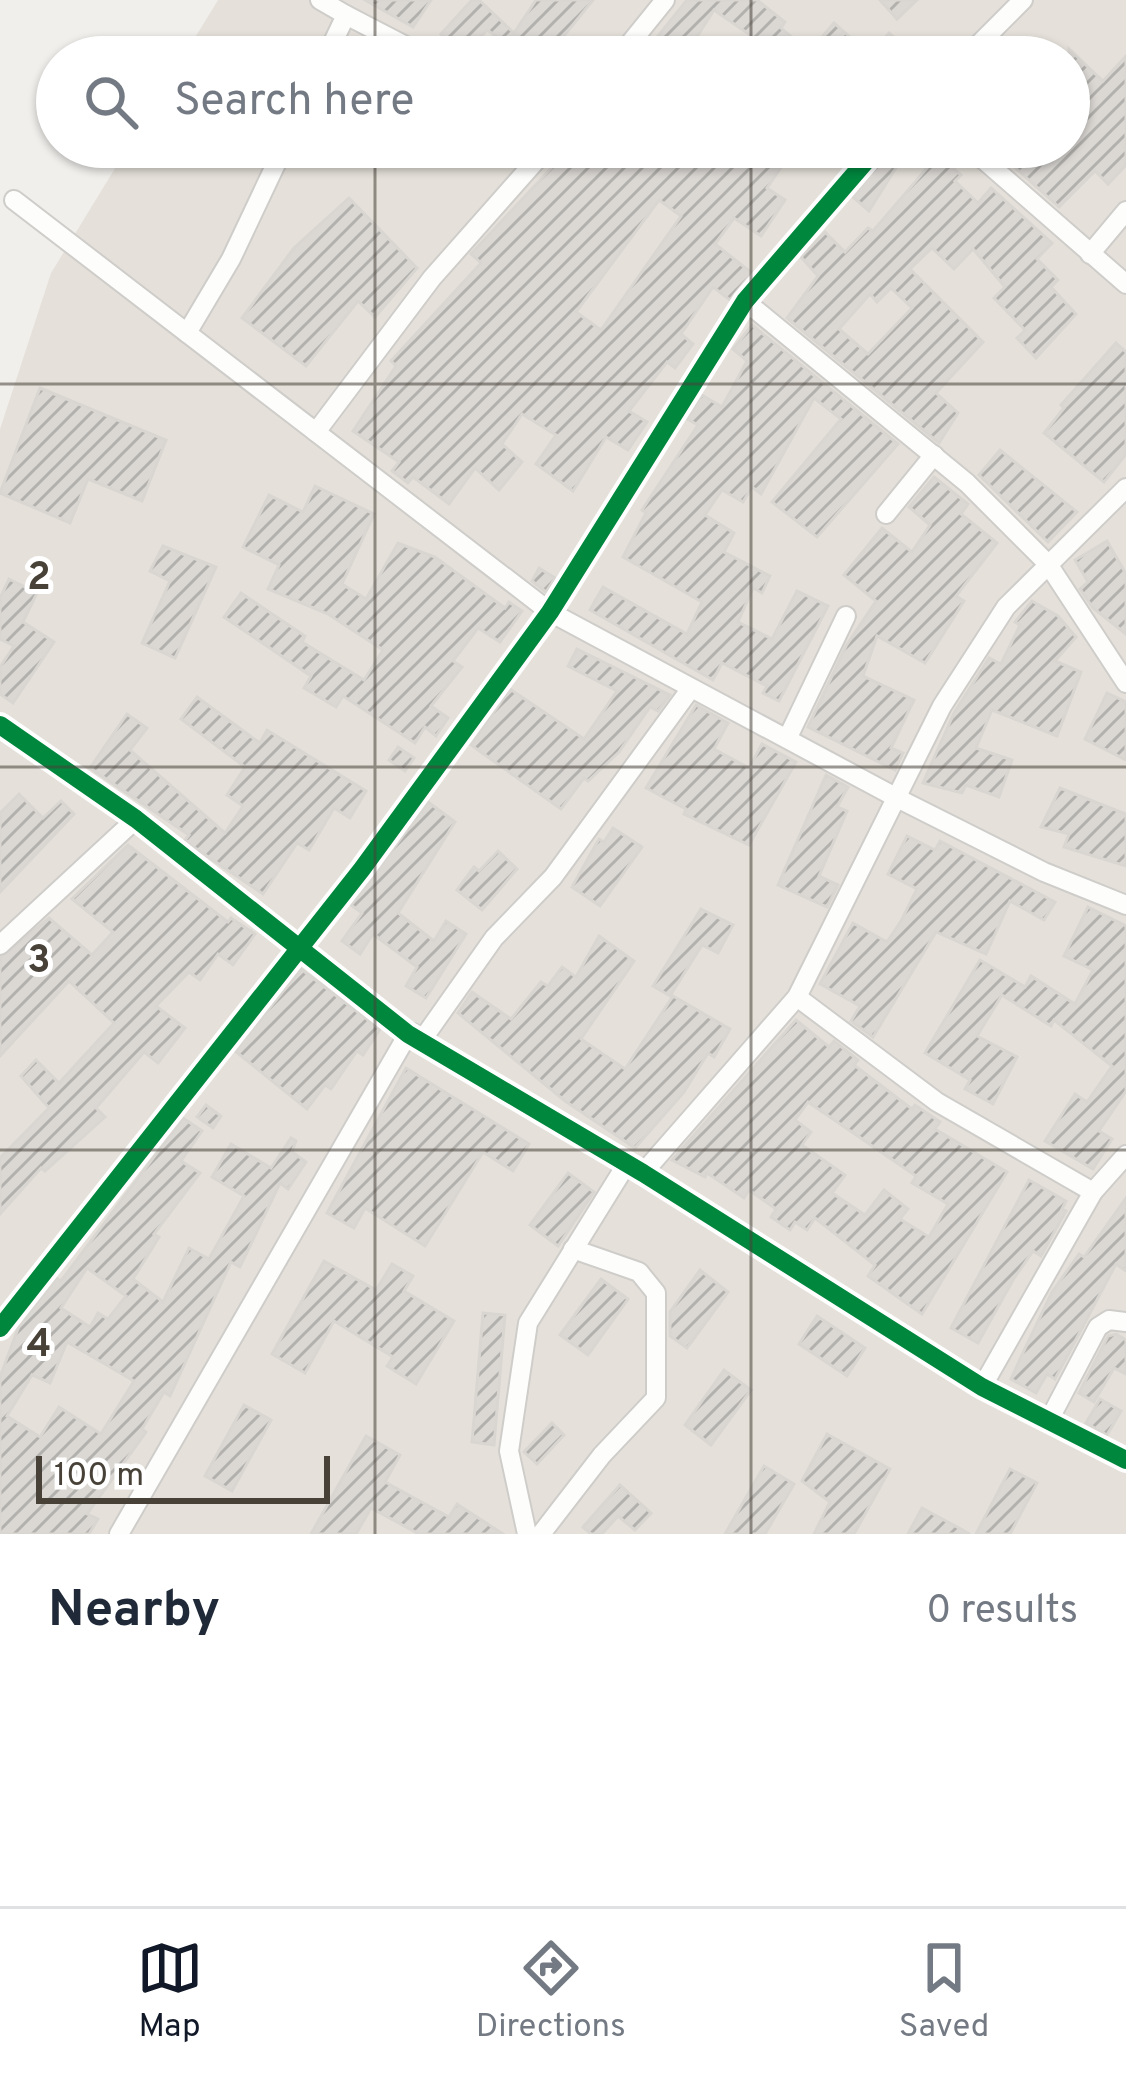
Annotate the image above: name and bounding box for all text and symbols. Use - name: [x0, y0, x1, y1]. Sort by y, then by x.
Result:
- search box: [36, 36, 1090, 168]
- icon: search: [78, 69, 144, 135]
- text: Search here: [174, 74, 414, 131]
- text: 2: [27, 555, 51, 604]
- text: 3: [27, 938, 51, 987]
- text: 4: [26, 1322, 52, 1371]
- scale bar: [36, 1450, 330, 1503]
- text: 100 m: [54, 1456, 144, 1498]
- text: Nearby: [48, 1580, 220, 1645]
- text: 0 results: [926, 1588, 1078, 1637]
- tab: Map: [137, 1935, 203, 2049]
- tab: Directions: [476, 1935, 626, 2049]
- tab: Saved: [899, 1935, 989, 2049]

